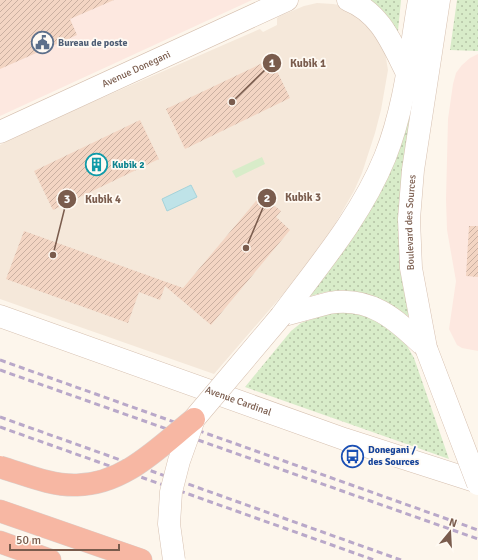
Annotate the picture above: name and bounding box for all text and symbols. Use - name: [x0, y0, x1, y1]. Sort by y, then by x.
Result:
- public building icon: Bureau de poste: [30, 30, 56, 56]
- place label: Bureau de poste: [58, 37, 127, 49]
- street label: Avenue Donegani: [100, 48, 173, 90]
- callout: Kubik 1: [262, 52, 334, 75]
- text: 1: [269, 56, 276, 71]
- text: Kubik 1: [290, 57, 326, 70]
- building icon: Kubik 2: [84, 152, 110, 178]
- place label: Kubik 2: [112, 159, 145, 171]
- street label: Boulevard des Sources: [403, 174, 419, 271]
- callout: Kubik 3: [257, 186, 329, 209]
- callout: Kubik 4: [57, 188, 128, 211]
- text: 2: [264, 191, 270, 206]
- text: Kubik 3: [285, 191, 321, 204]
- text: 3: [64, 192, 70, 207]
- text: Kubik 4: [85, 193, 121, 206]
- street label: Avenue Cardinal: [203, 384, 273, 419]
- bus stop icon: Donegani / des Sources: [339, 443, 365, 469]
- place label: Donegani / des Sources: [368, 444, 420, 468]
- north arrow: [430, 512, 470, 552]
- text: N: [447, 516, 459, 530]
- scale bar: [10, 526, 119, 552]
- text: 50 m: [16, 533, 41, 548]

